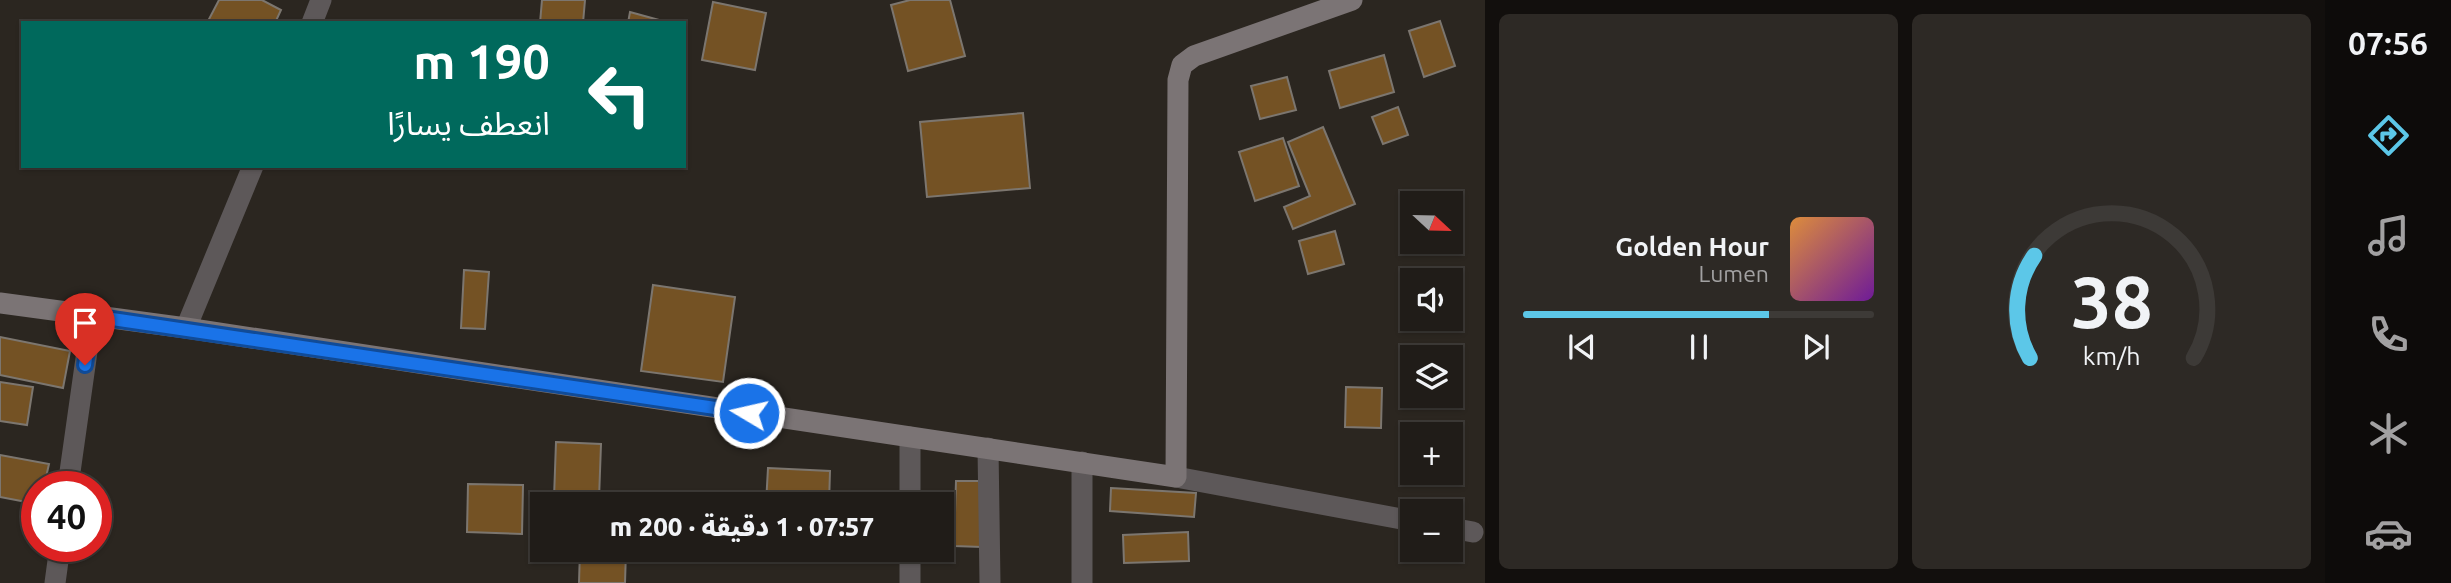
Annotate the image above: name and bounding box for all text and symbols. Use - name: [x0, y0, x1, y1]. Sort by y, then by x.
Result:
- text: 07:56: [2348, 25, 2428, 61]
- text: 190 m: [413, 33, 550, 88]
- icon: left: [574, 49, 665, 140]
- text: انعطف يسارًا: [387, 105, 550, 141]
- icon: directions: [2364, 111, 2413, 160]
- north arrow: [1400, 191, 1463, 254]
- map controls: [1400, 191, 1463, 562]
- icon: music: [2364, 211, 2413, 260]
- text: Golden Hour: [1615, 232, 1769, 261]
- text: 38: [2070, 260, 2153, 342]
- text: Lumen: [1698, 261, 1769, 286]
- button: sound: [1400, 268, 1463, 331]
- pin: [55, 293, 115, 365]
- icon: arrive: [66, 304, 104, 342]
- icon: phone: [2364, 310, 2413, 359]
- icon: previous: [1563, 328, 1601, 366]
- icon: pause: [1680, 328, 1718, 366]
- icon: next: [1797, 328, 1835, 366]
- text: km/h: [2083, 341, 2140, 369]
- button: layers: [1400, 345, 1463, 408]
- position arrow: [712, 376, 786, 450]
- icon: climate: [2364, 409, 2413, 458]
- button: +: [1400, 422, 1463, 485]
- speed limit sign: 40: [21, 471, 112, 562]
- button: −: [1400, 499, 1463, 562]
- icon: car: [2364, 509, 2413, 558]
- text: 07:57 · 1 دقيقة · 200 m: [610, 512, 874, 541]

